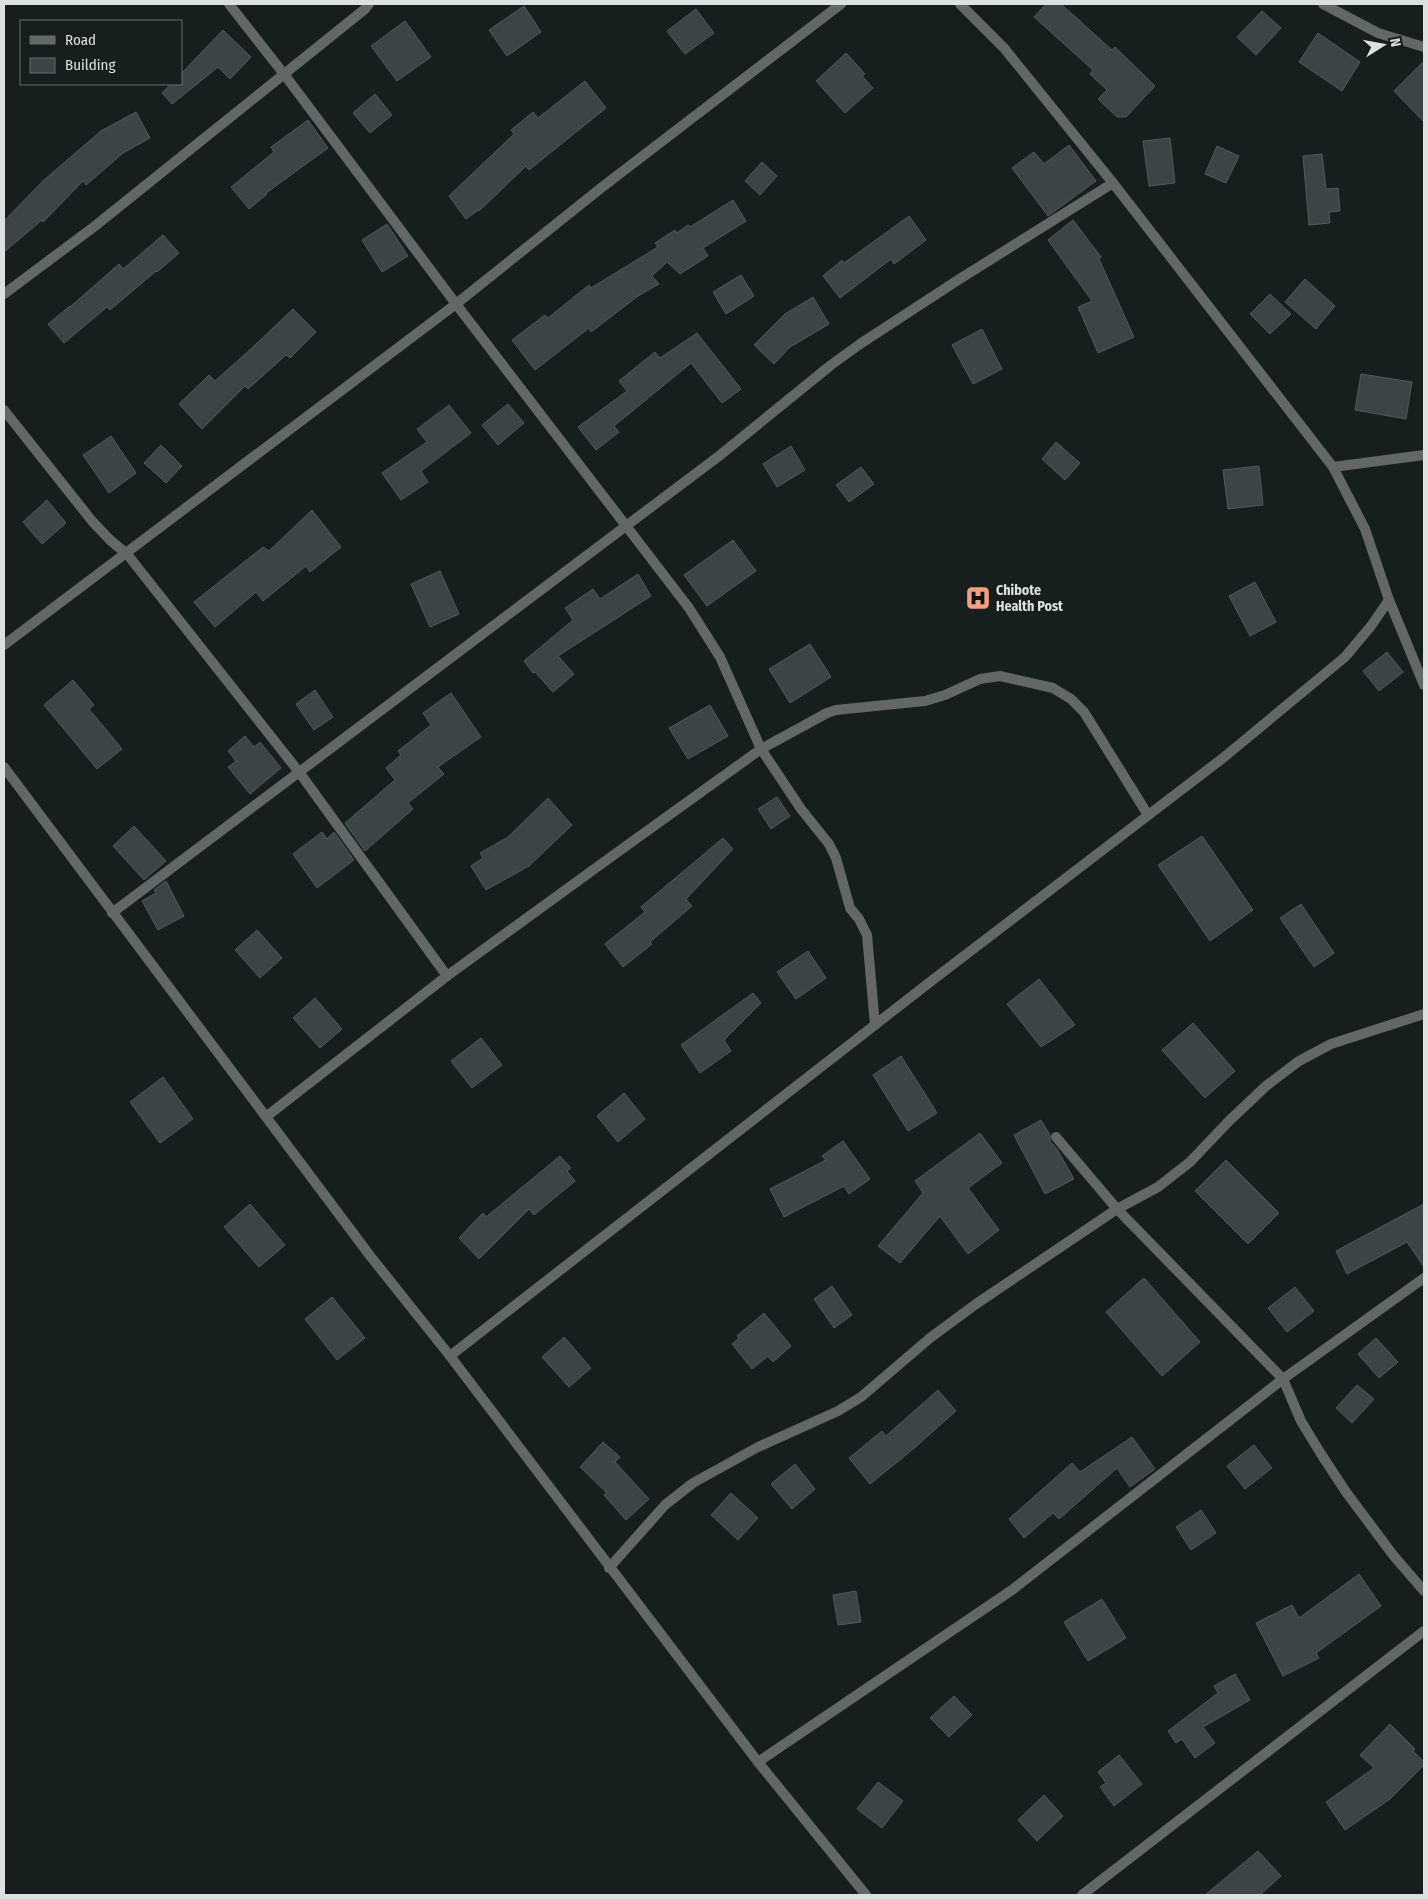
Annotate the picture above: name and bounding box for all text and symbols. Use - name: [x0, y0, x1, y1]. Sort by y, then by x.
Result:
- legend: [20, 20, 182, 85]
- north arrow: [1358, 20, 1408, 70]
- text: Road: [65, 31, 96, 49]
- text: N: [1386, 37, 1404, 48]
- text: Building: [65, 56, 116, 74]
- place label: Chibote Health Post: [996, 582, 1064, 615]
- hospital icon: Chibote Health Post: [965, 585, 991, 611]

